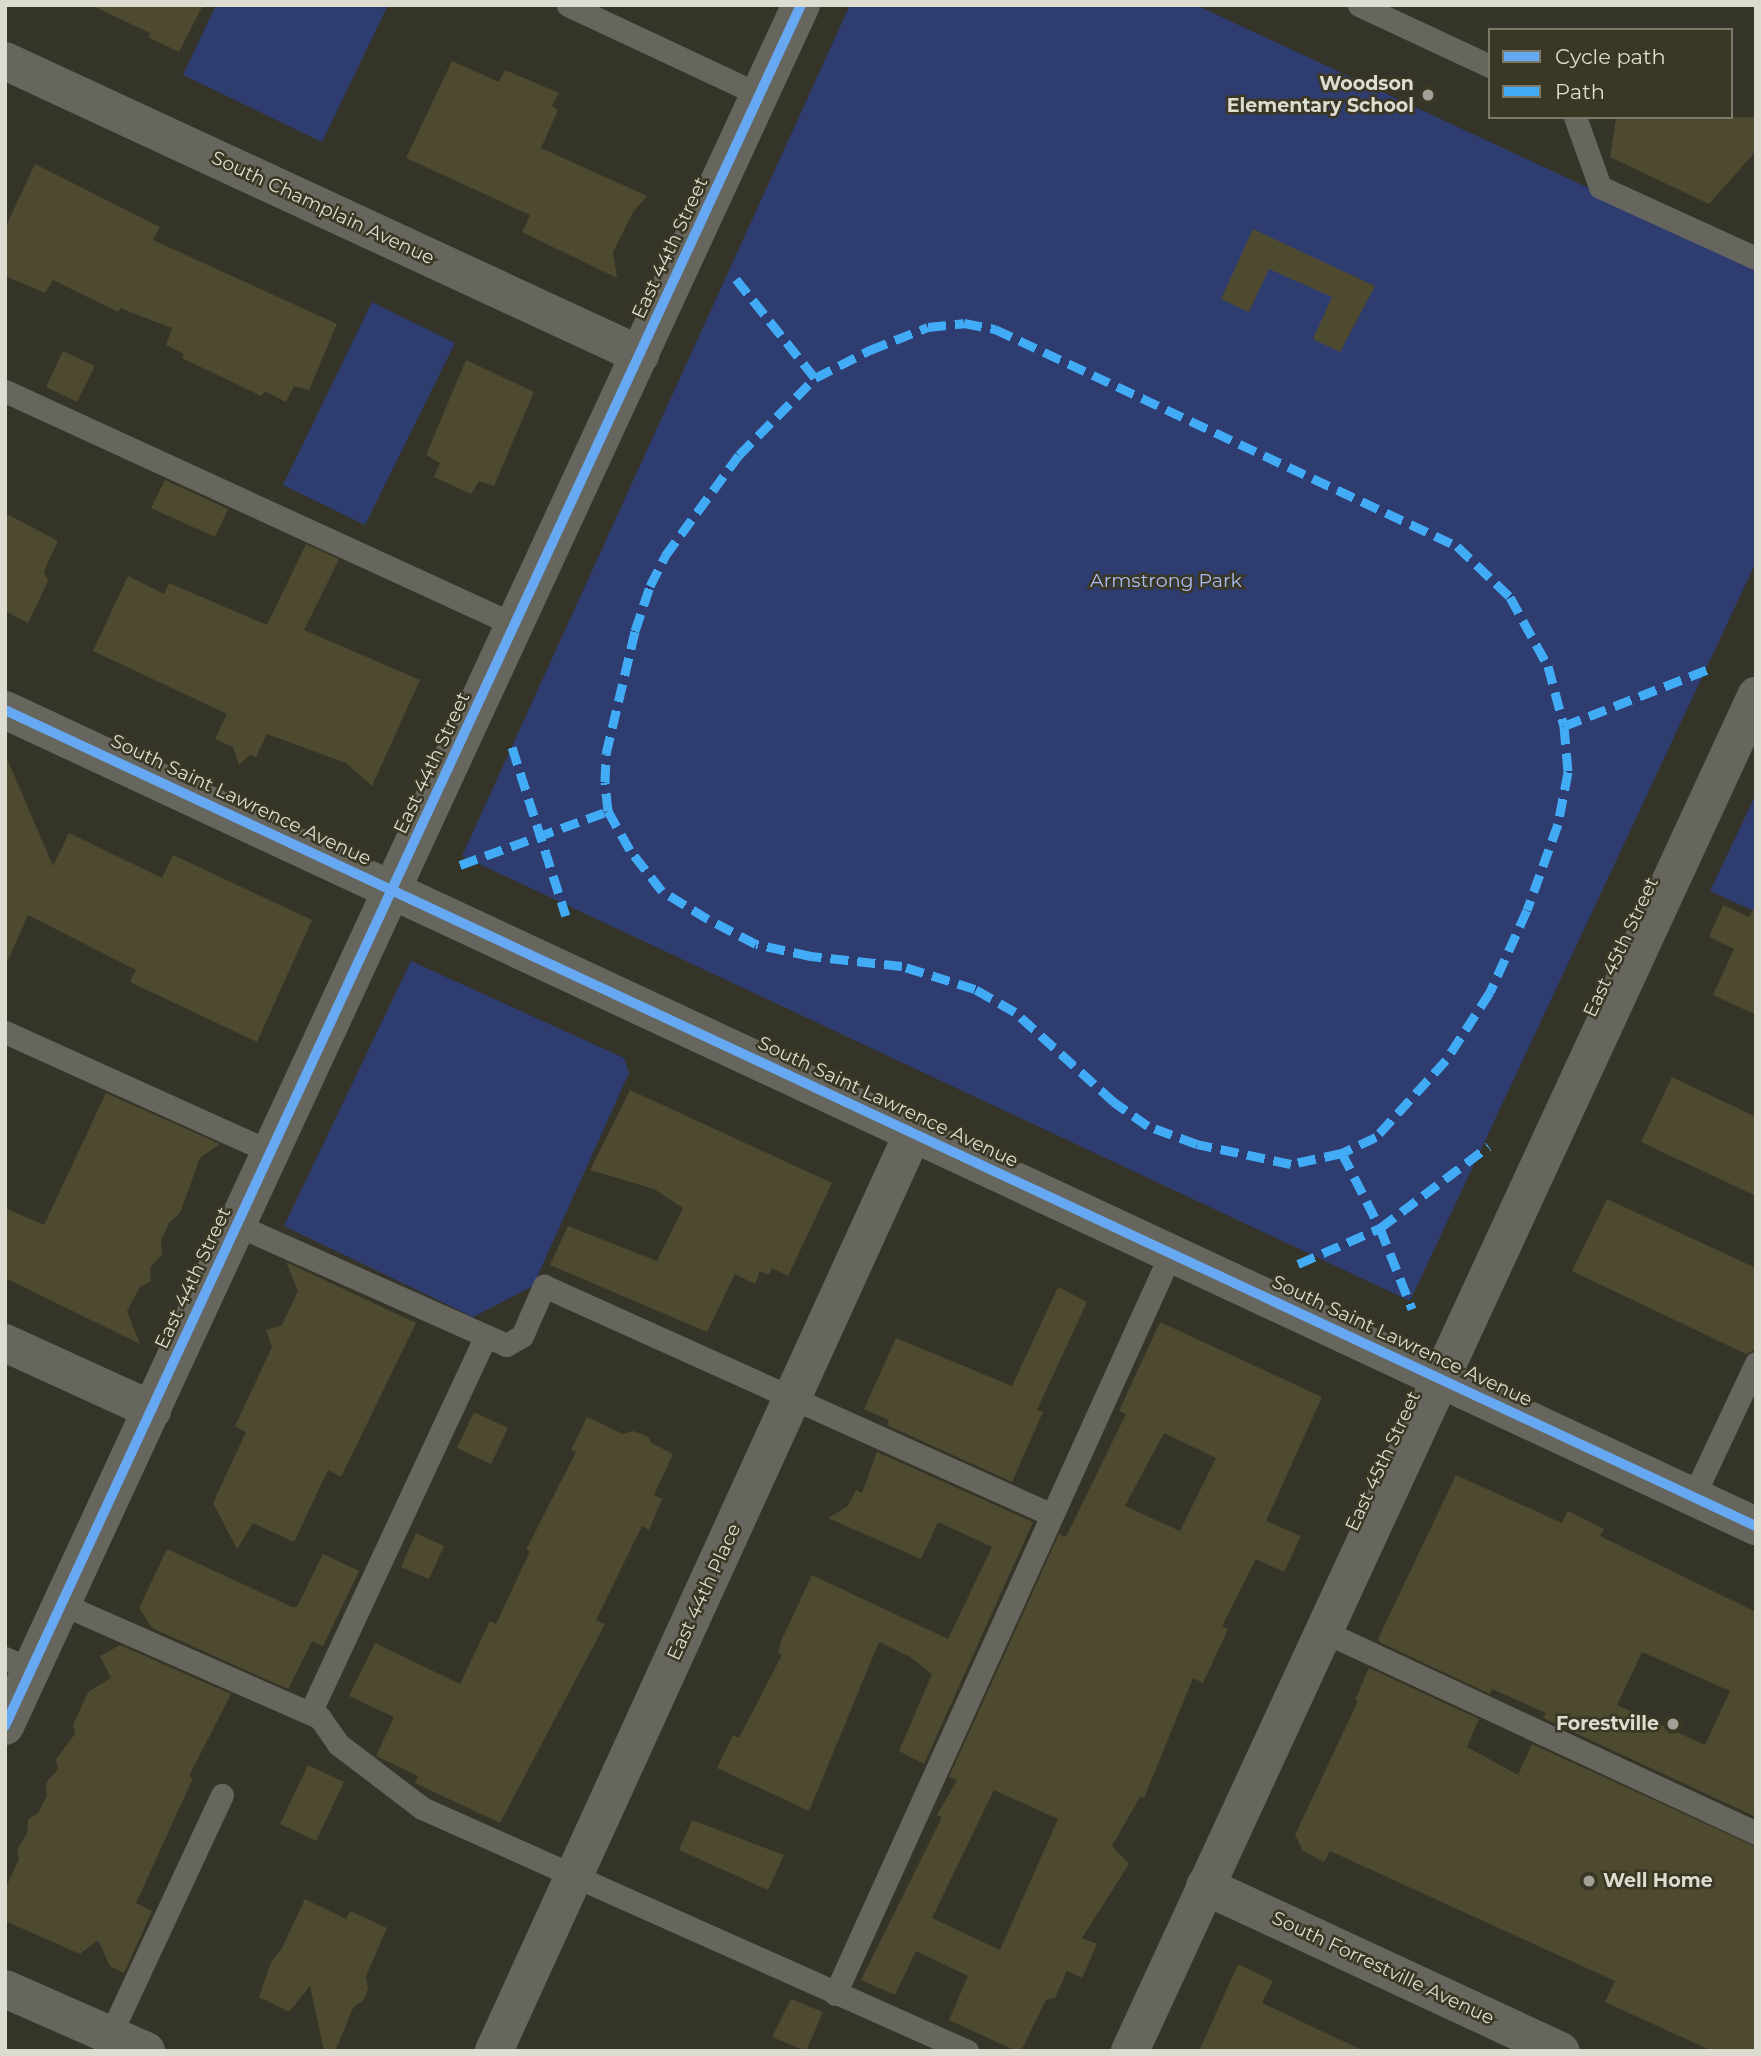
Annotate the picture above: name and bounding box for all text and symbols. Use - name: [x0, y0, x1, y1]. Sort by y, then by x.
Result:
- legend: [1488, 28, 1733, 119]
- text: Cycle path: [1555, 44, 1666, 69]
- place label: Woodson Elementary School: [1227, 73, 1414, 117]
- text: Path: [1555, 79, 1605, 104]
- marker: Woodson Elementary School: [1420, 87, 1436, 103]
- street label: South Champlain Avenue: [208, 146, 438, 270]
- street label: East 44th Street: [627, 173, 713, 323]
- park label: Armstrong Park: [1090, 570, 1242, 592]
- street label: East 44th Street: [389, 688, 475, 838]
- street label: South Saint Lawrence Avenue: [107, 730, 375, 870]
- street label: East 45th Street: [1579, 873, 1663, 1021]
- street label: South Saint Lawrence Avenue: [754, 1032, 1022, 1172]
- street label: East 44th Street: [150, 1203, 236, 1353]
- street label: South Saint Lawrence Avenue: [1268, 1271, 1536, 1411]
- street label: East 45th Street: [1341, 1387, 1425, 1535]
- street label: East 44th Place: [662, 1520, 746, 1664]
- place label: Forestville: [1556, 1713, 1659, 1735]
- marker: Forestville: [1665, 1716, 1681, 1732]
- place label: Well Home: [1603, 1870, 1713, 1892]
- marker: Well Home: [1581, 1873, 1597, 1889]
- street label: South Forrestville Avenue: [1268, 1906, 1498, 2030]

